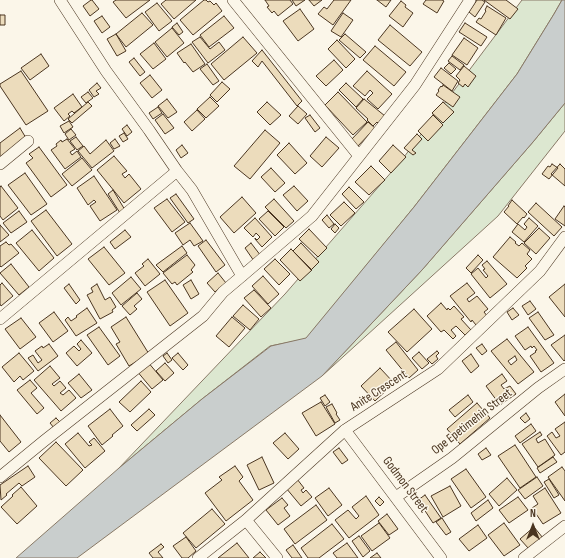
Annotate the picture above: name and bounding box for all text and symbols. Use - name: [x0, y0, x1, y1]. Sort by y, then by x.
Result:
- street label: Anite Crescent: [348, 367, 410, 415]
- street label: Ope Epetimehin Street: [429, 386, 515, 458]
- street label: Godmon Street: [379, 454, 431, 516]
- north arrow: [513, 506, 553, 546]
- text: N: [530, 507, 536, 520]

